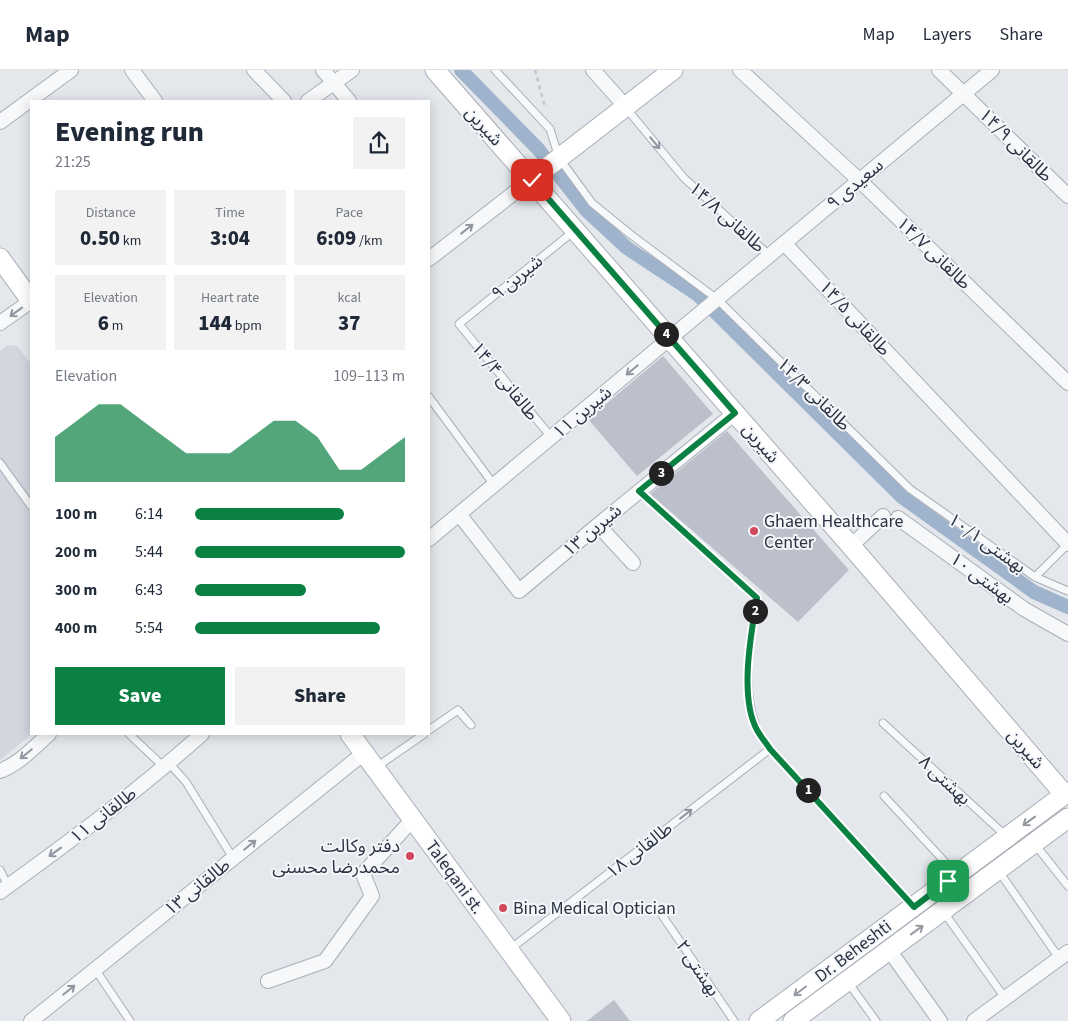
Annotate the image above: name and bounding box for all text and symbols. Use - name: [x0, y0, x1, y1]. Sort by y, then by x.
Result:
- text: Map: [25, 17, 70, 52]
- text: Map: [863, 22, 895, 47]
- text: Layers: [923, 22, 972, 47]
- text: Share: [1000, 22, 1043, 47]
- street label: شیرین: [459, 101, 508, 152]
- street label: طالقانی ۱۴/۹: [973, 103, 1058, 188]
- text: Evening run: [55, 112, 204, 152]
- button: share: [353, 117, 405, 169]
- one-way arrow: [649, 136, 660, 149]
- text: 21:25: [55, 151, 91, 173]
- street label: سعیدی ۹: [821, 153, 889, 216]
- pin: [511, 159, 553, 201]
- icon: check: [518, 166, 546, 194]
- street label: طالقانی ۱۴/۸: [683, 176, 770, 258]
- text: Distance: [86, 203, 136, 223]
- text: Time: [215, 203, 245, 223]
- text: Pace: [336, 203, 363, 223]
- street label: طالقانی ۱۴/۷: [891, 211, 977, 295]
- text: 0.50: [80, 223, 120, 253]
- text: 3:04: [210, 223, 250, 253]
- text: 6:09: [316, 223, 356, 253]
- one-way arrow: [460, 224, 473, 235]
- text: km: [120, 231, 141, 251]
- text: /km: [356, 231, 383, 251]
- street label: شیرین ۹: [486, 249, 548, 306]
- street label: طالقانی ۱۴/۵: [813, 275, 896, 362]
- text: Elevation: [83, 288, 138, 308]
- text: Heart rate: [201, 288, 259, 308]
- text: kcal: [338, 288, 361, 308]
- one-way arrow: [9, 307, 23, 317]
- text: 6: [98, 308, 109, 338]
- text: 144: [198, 308, 232, 338]
- text: 37: [338, 308, 361, 338]
- text: m: [109, 316, 123, 336]
- text: bpm: [232, 316, 262, 336]
- pin: 4: [654, 322, 678, 346]
- text: 4: [663, 324, 670, 344]
- street label: طالقانی ۱۴/۴: [465, 336, 544, 426]
- street label: طالقانی ۱۴/۳: [771, 352, 856, 437]
- one-way arrow: [626, 364, 639, 375]
- text: Elevation: [55, 365, 117, 387]
- text: 109–113 m: [333, 365, 405, 387]
- street label: شیرین ۱۱: [547, 380, 617, 445]
- street label: شیرین: [736, 418, 785, 469]
- pin: 3: [648, 460, 674, 486]
- text: 3: [658, 463, 665, 483]
- street label: شیرین ۱۳: [557, 498, 627, 563]
- text: 100 m: [55, 503, 97, 525]
- text: 6:14: [135, 503, 163, 525]
- street label: بهشتی ۱۰/۱: [944, 508, 1030, 578]
- place label: Ghaem Healthcare Center: [764, 509, 904, 555]
- marker: Ghaem Healthcare Center: [748, 525, 760, 537]
- text: 200 m: [55, 541, 97, 563]
- text: 5:44: [135, 541, 163, 563]
- street label: بهشتی ۱۰: [946, 548, 1018, 608]
- text: 300 m: [55, 579, 97, 601]
- text: 6:43: [135, 579, 163, 601]
- pin: 2: [742, 598, 768, 624]
- text: 2: [752, 601, 759, 621]
- text: 400 m: [55, 617, 97, 639]
- text: 5:54: [135, 617, 163, 639]
- button: Save: [55, 667, 225, 725]
- button: Share: [235, 667, 405, 725]
- street label: شیرین: [1001, 724, 1050, 775]
- one-way arrow: [20, 749, 33, 760]
- street label: بهشتی ۸: [913, 750, 976, 811]
- pin: 1: [796, 778, 820, 802]
- text: 1: [805, 780, 812, 800]
- street label: طالقانی ۱۱: [65, 781, 142, 849]
- one-way arrow: [679, 809, 693, 819]
- street label: طالقانی ۱۸: [601, 816, 678, 884]
- one-way arrow: [1023, 816, 1036, 827]
- place label: دفتر وکالت محمدرضا محسنی: [272, 834, 400, 880]
- street label: Taleqani st.: [419, 835, 490, 919]
- one-way arrow: [243, 839, 256, 850]
- one-way arrow: [48, 847, 62, 857]
- marker: دفتر وکالت محمدرضا محسنی: [404, 850, 416, 862]
- street label: طالقانی ۱۳: [159, 853, 236, 922]
- pin: [927, 860, 969, 902]
- icon: arrive: [934, 867, 962, 895]
- place label: Bina Medical Optician: [513, 896, 676, 921]
- marker: Bina Medical Optician: [497, 902, 509, 914]
- street label: Dr. Beheshti: [810, 914, 897, 989]
- one-way arrow: [910, 924, 923, 935]
- street label: بهشتی ۲: [670, 935, 726, 1001]
- one-way arrow: [62, 985, 75, 996]
- one-way arrow: [793, 986, 807, 996]

